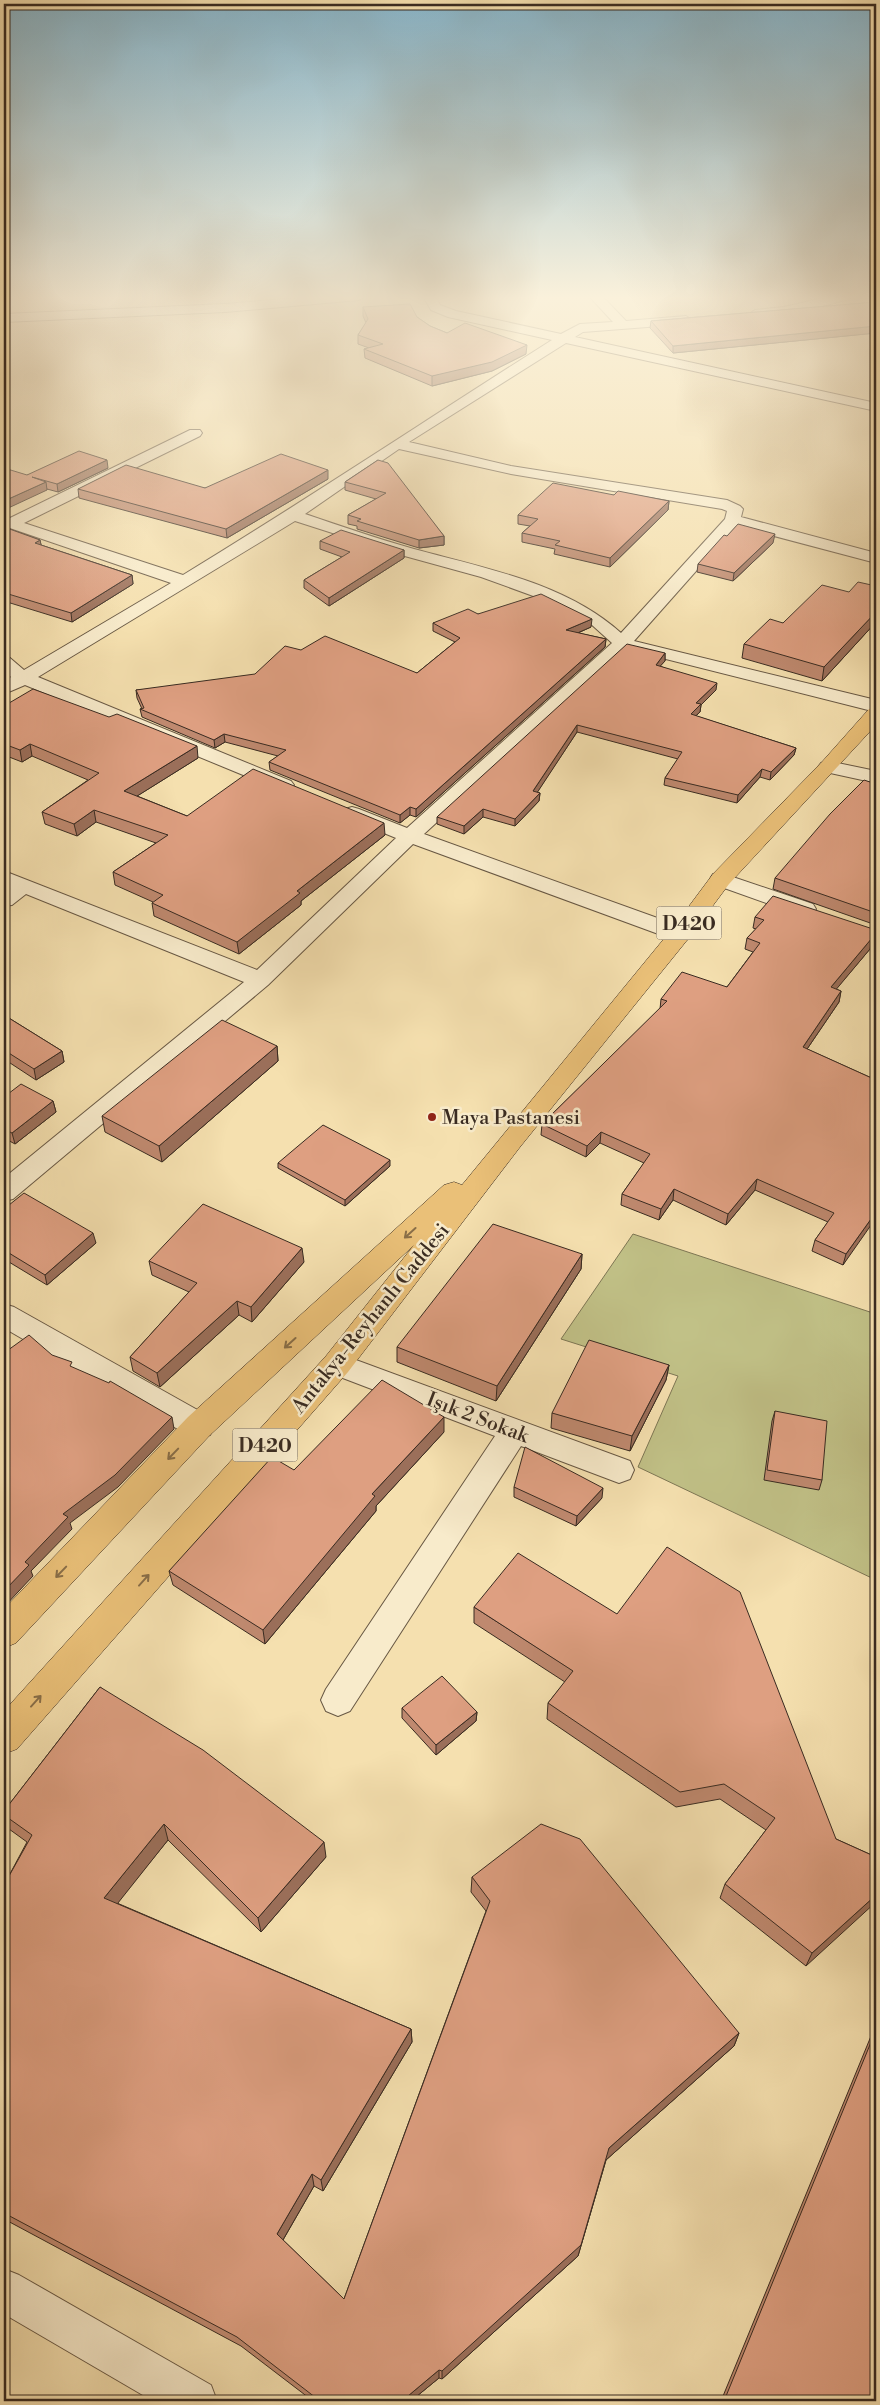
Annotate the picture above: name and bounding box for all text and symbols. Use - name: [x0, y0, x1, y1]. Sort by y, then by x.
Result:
- road number: D420: [656, 906, 722, 940]
- place label: Maya Pastanesi: [442, 1106, 580, 1131]
- marker: Maya Pastanesi: [426, 1111, 438, 1123]
- street label: Antakya-Reyhanlı Caddesi: [286, 1219, 456, 1420]
- one-way arrow: [404, 1227, 417, 1239]
- one-way arrow: [284, 1337, 297, 1348]
- street label: Işık 2 Sokak: [423, 1387, 534, 1450]
- road number: D420: [232, 1428, 298, 1462]
- one-way arrow: [167, 1448, 179, 1461]
- one-way arrow: [55, 1566, 67, 1578]
- one-way arrow: [139, 1573, 150, 1586]
- one-way arrow: [30, 1694, 42, 1707]

